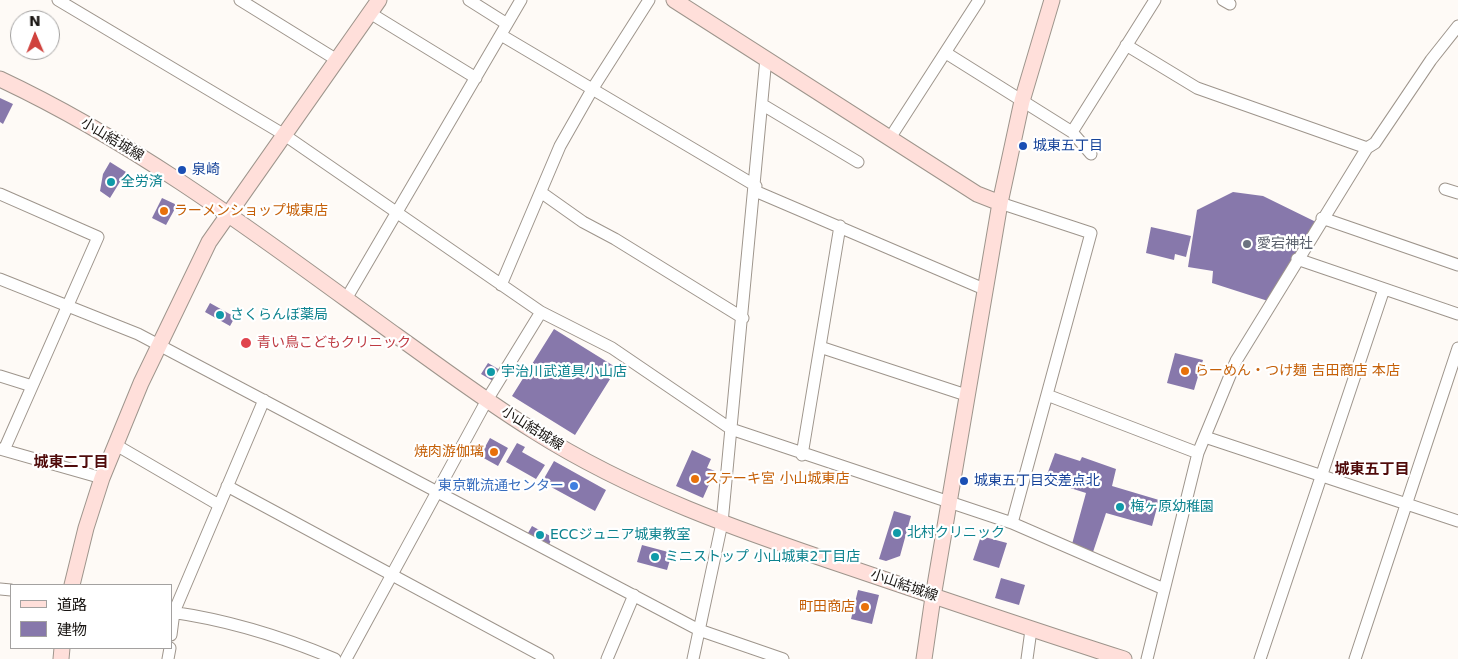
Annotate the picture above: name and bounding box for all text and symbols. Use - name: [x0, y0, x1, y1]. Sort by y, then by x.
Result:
- north arrow: [10, 10, 60, 60]
- text: N: [29, 13, 41, 29]
- street label: 小山結城線: [78, 115, 146, 165]
- place label: 城東五丁目: [1033, 138, 1103, 154]
- marker: 城東五丁目: [1017, 140, 1029, 152]
- place label: 泉崎: [192, 162, 220, 178]
- marker: 泉崎: [176, 164, 188, 176]
- place label: 全労済: [121, 174, 163, 190]
- marker: 全労済: [105, 176, 117, 188]
- place label: ラーメンショップ城東店: [174, 203, 328, 219]
- marker: ラーメンショップ城東店: [158, 205, 170, 217]
- place label: 愛宕神社: [1257, 236, 1313, 252]
- marker: 愛宕神社: [1241, 238, 1253, 250]
- place label: さくらんぼ薬局: [230, 307, 328, 323]
- marker: さくらんぼ薬局: [214, 309, 226, 321]
- place label: 青い鳥こどもクリニック: [257, 335, 411, 351]
- marker: 青い鳥こどもクリニック: [239, 336, 253, 350]
- place label: らーめん・つけ麺 吉田商店 本店: [1195, 363, 1400, 379]
- place label: 宇治川武道具小山店: [501, 364, 627, 380]
- marker: らーめん・つけ麺 吉田商店 本店: [1179, 365, 1191, 377]
- marker: 宇治川武道具小山店: [485, 366, 497, 378]
- street label: 小山結城線: [498, 403, 566, 455]
- place label: 焼肉游伽璃: [414, 444, 484, 460]
- marker: 焼肉游伽璃: [488, 446, 500, 458]
- district label: 城東二丁目: [34, 454, 108, 472]
- district label: 城東五丁目: [1335, 461, 1409, 479]
- place label: ステーキ宮 小山城東店: [705, 471, 849, 487]
- marker: ステーキ宮 小山城東店: [689, 473, 701, 485]
- place label: 城東五丁目交差点北: [974, 473, 1100, 489]
- marker: 城東五丁目交差点北: [958, 475, 970, 487]
- place label: 東京靴流通センター: [438, 478, 564, 494]
- marker: 東京靴流通センター: [568, 480, 580, 492]
- place label: 梅ヶ原幼稚園: [1130, 499, 1214, 515]
- marker: 梅ヶ原幼稚園: [1114, 501, 1126, 513]
- place label: 北村クリニック: [907, 525, 1005, 541]
- place label: ECCジュニア城東教室: [550, 527, 690, 543]
- marker: 北村クリニック: [891, 527, 903, 539]
- marker: ECCジュニア城東教室: [534, 529, 546, 541]
- place label: ミニストップ 小山城東2丁目店: [665, 549, 860, 565]
- marker: ミニストップ 小山城東2丁目店: [649, 551, 661, 563]
- street label: 小山結城線: [868, 567, 940, 605]
- legend: [10, 584, 172, 649]
- text: 道路: [57, 596, 87, 614]
- place label: 町田商店: [799, 599, 855, 615]
- marker: 町田商店: [859, 601, 871, 613]
- text: 建物: [57, 621, 87, 639]

